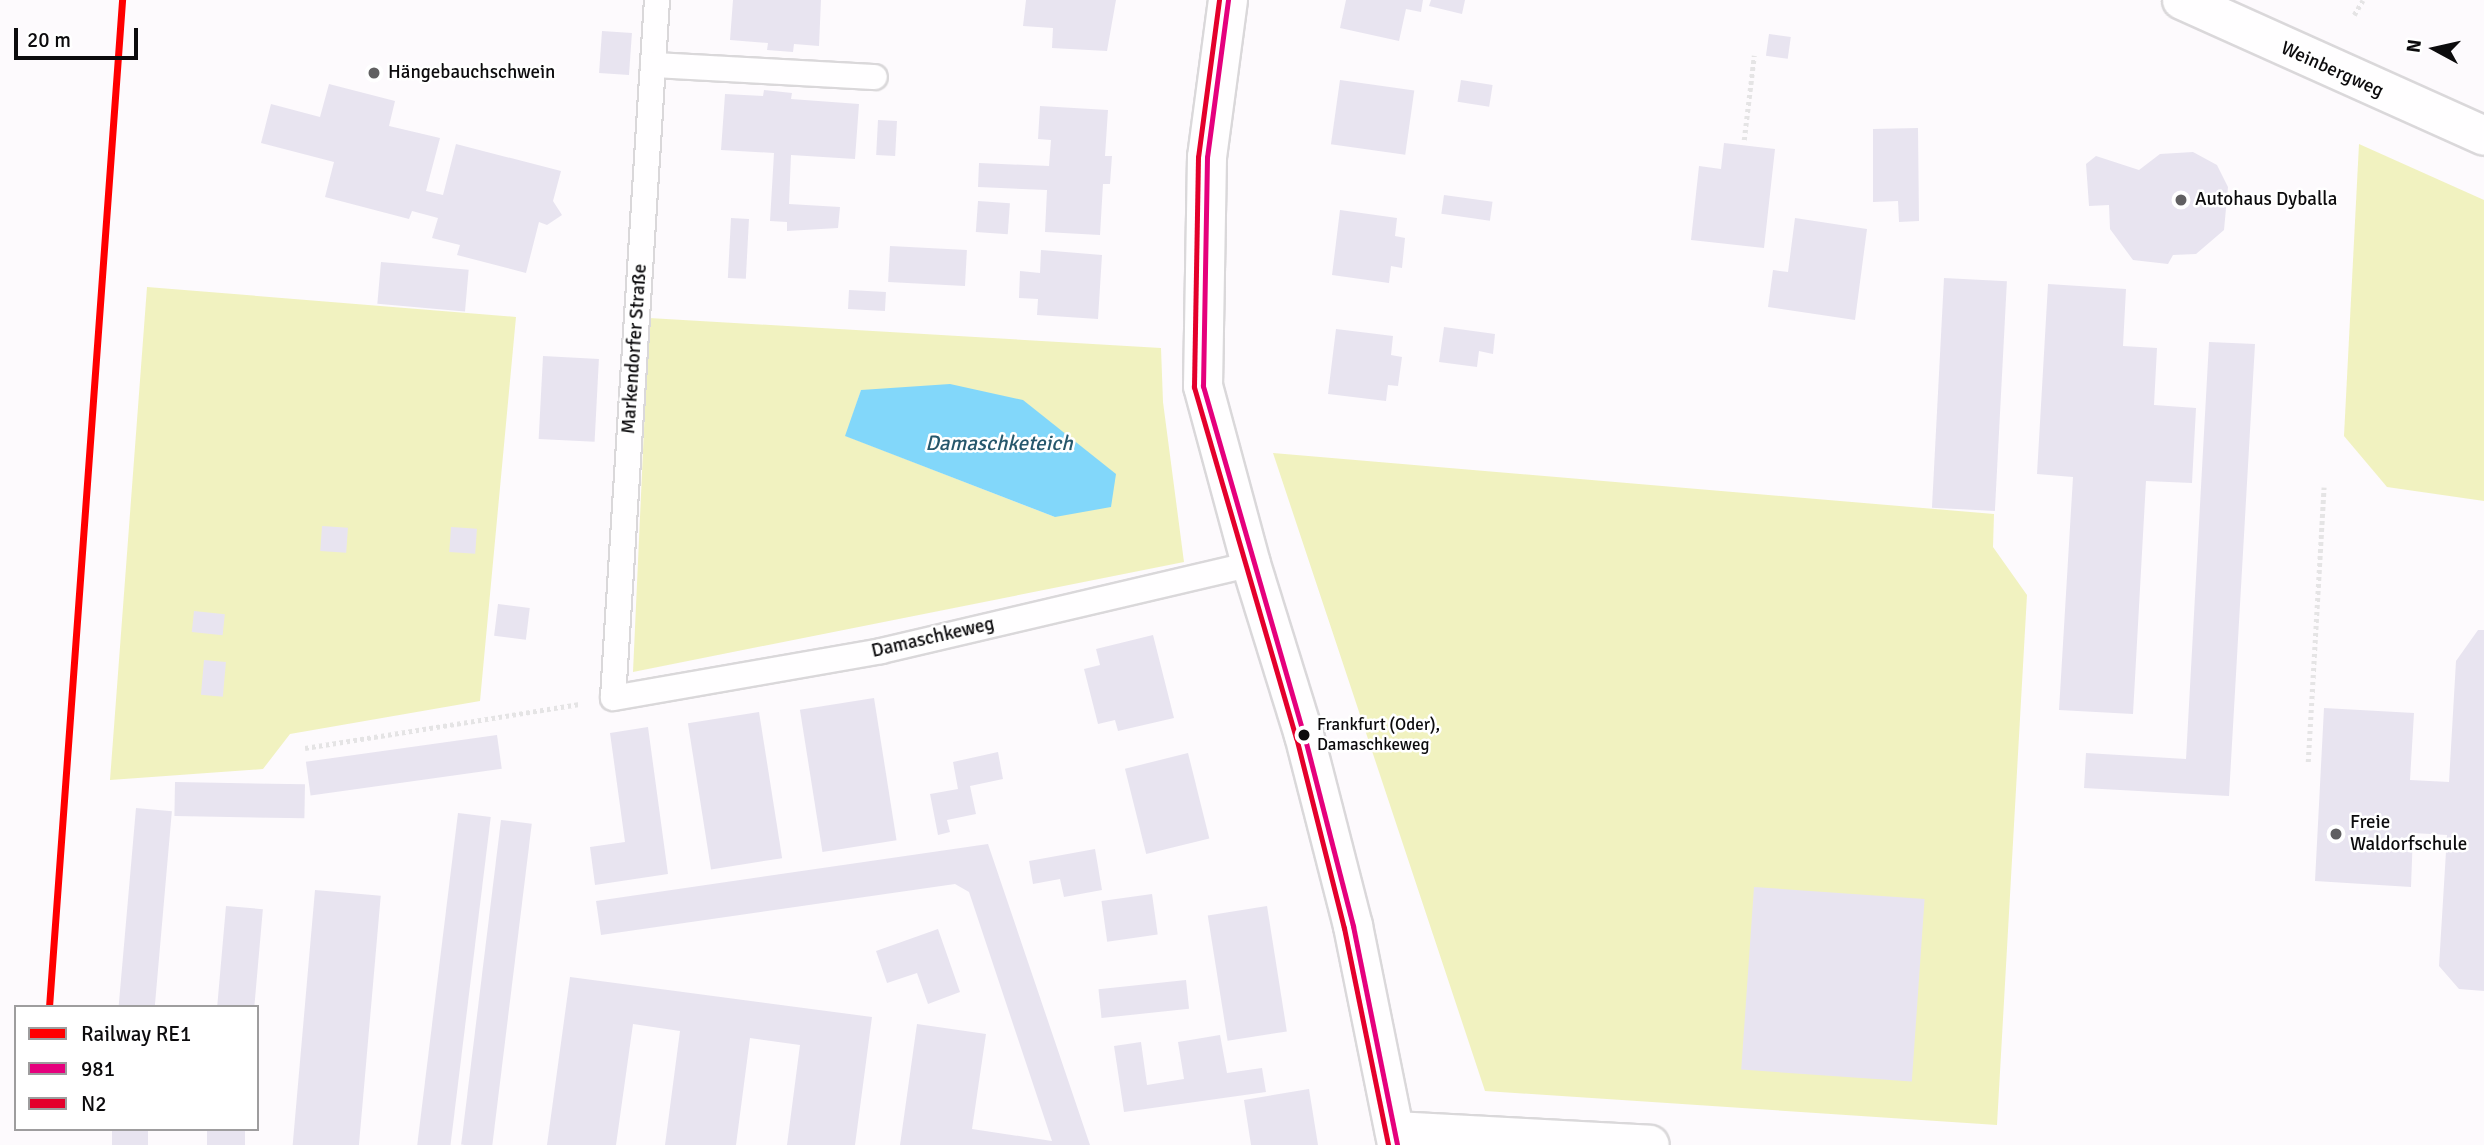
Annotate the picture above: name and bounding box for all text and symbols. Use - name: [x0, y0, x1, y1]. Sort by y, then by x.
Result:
- scale bar: [18, 14, 142, 58]
- north arrow: [2400, 14, 2470, 84]
- text: 20 m: [27, 27, 71, 53]
- street label: Weinbergweg: [2277, 37, 2387, 103]
- text: N: [2401, 38, 2427, 54]
- place label: Hängebauchschwein: [388, 62, 555, 84]
- marker: Hängebauchschwein: [366, 65, 382, 81]
- place label: Autohaus Dyballa: [2195, 189, 2337, 211]
- marker: Autohaus Dyballa: [2173, 192, 2189, 208]
- street label: Markendorfer Straße: [618, 263, 652, 435]
- water label: Damaschketeich: [925, 430, 1073, 456]
- street label: Damaschkeweg: [869, 613, 997, 663]
- place label: Frankfurt (Oder), Damaschkeweg: [1317, 715, 1440, 755]
- marker: Frankfurt (Oder), Damaschkeweg: [1297, 728, 1311, 742]
- place label: Freie Waldorfschule: [2350, 812, 2467, 856]
- marker: Freie Waldorfschule: [2328, 826, 2344, 842]
- legend: [14, 1005, 259, 1131]
- text: Railway RE1: [81, 1021, 191, 1047]
- text: 981: [81, 1056, 115, 1082]
- text: N2: [81, 1091, 107, 1117]

